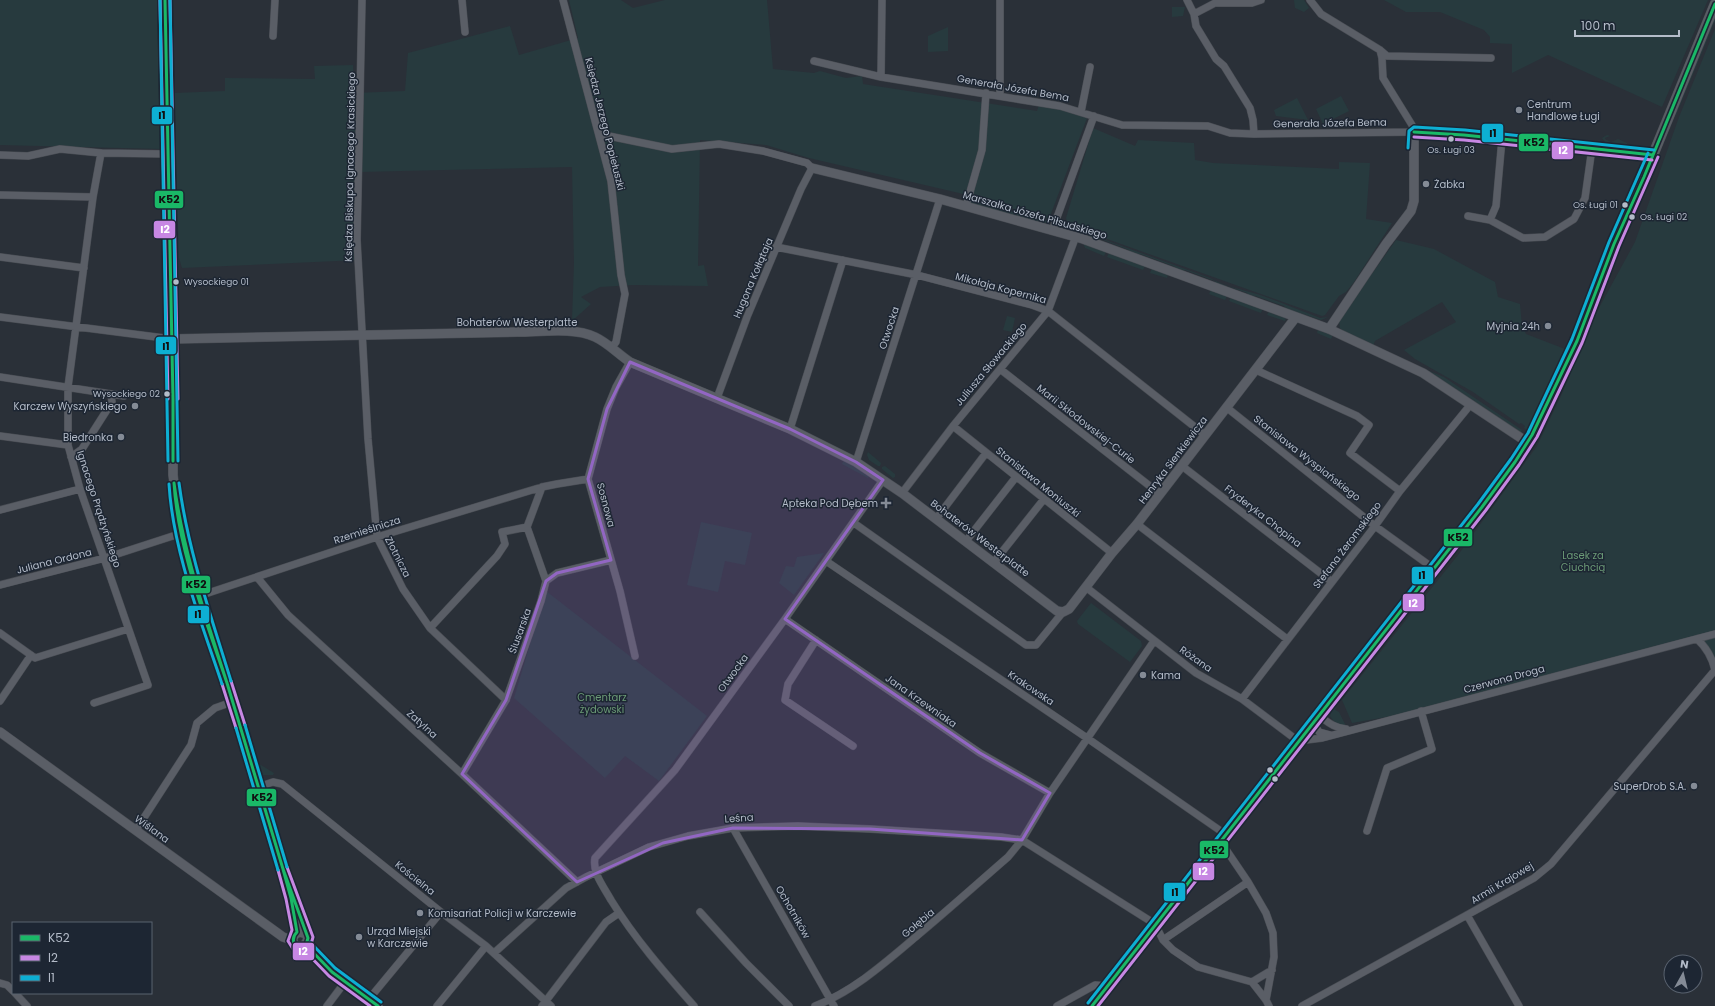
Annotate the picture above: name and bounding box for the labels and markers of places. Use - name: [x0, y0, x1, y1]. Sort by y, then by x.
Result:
- place label: Centrum Handlowe Ługi: [1527, 97, 1600, 124]
- marker: Centrum Handlowe Ługi: [1514, 105, 1524, 115]
- marker: Os. Ługi 03: [1446, 134, 1456, 144]
- place label: Os. Ługi 03: [1427, 144, 1475, 156]
- place label: Żabka: [1434, 177, 1465, 192]
- marker: Żabka: [1421, 179, 1431, 189]
- place label: Os. Ługi 01: [1573, 199, 1618, 211]
- marker: Os. Ługi 01: [1620, 200, 1630, 210]
- place label: Os. Ługi 02: [1640, 211, 1687, 223]
- marker: Os. Ługi 02: [1627, 212, 1637, 222]
- place label: Wysockiego 01: [184, 276, 249, 288]
- marker: Wysockiego 01: [171, 277, 181, 287]
- place label: Myjnia 24h: [1487, 319, 1540, 334]
- marker: Myjnia 24h: [1543, 321, 1553, 331]
- place label: Wysockiego 02: [93, 388, 160, 400]
- marker: Wysockiego 02: [162, 389, 172, 399]
- place label: Karczew Wyszyńskiego: [13, 399, 127, 414]
- marker: Karczew Wyszyńskiego: [130, 401, 140, 411]
- place label: Biedronka: [63, 430, 113, 445]
- marker: Biedronka: [116, 432, 126, 442]
- place label: Apteka Pod Dębem: [782, 496, 878, 511]
- marker: Apteka Pod Dębem: [881, 498, 891, 508]
- place label: Kama: [1151, 668, 1181, 683]
- marker: Kama: [1138, 670, 1148, 680]
- unlabelled marker: [1265, 765, 1275, 775]
- unlabelled marker: [1270, 774, 1280, 784]
- place label: SuperDrob S.A.: [1614, 779, 1686, 794]
- marker: SuperDrob S.A.: [1689, 781, 1699, 791]
- place label: Komisariat Policji w Karczewie: [428, 906, 576, 921]
- marker: Komisariat Policji w Karczewie: [415, 908, 425, 918]
- place label: Urząd Miejski w Karczewie: [367, 924, 431, 951]
- marker: Urząd Miejski w Karczewie: [354, 932, 364, 942]

